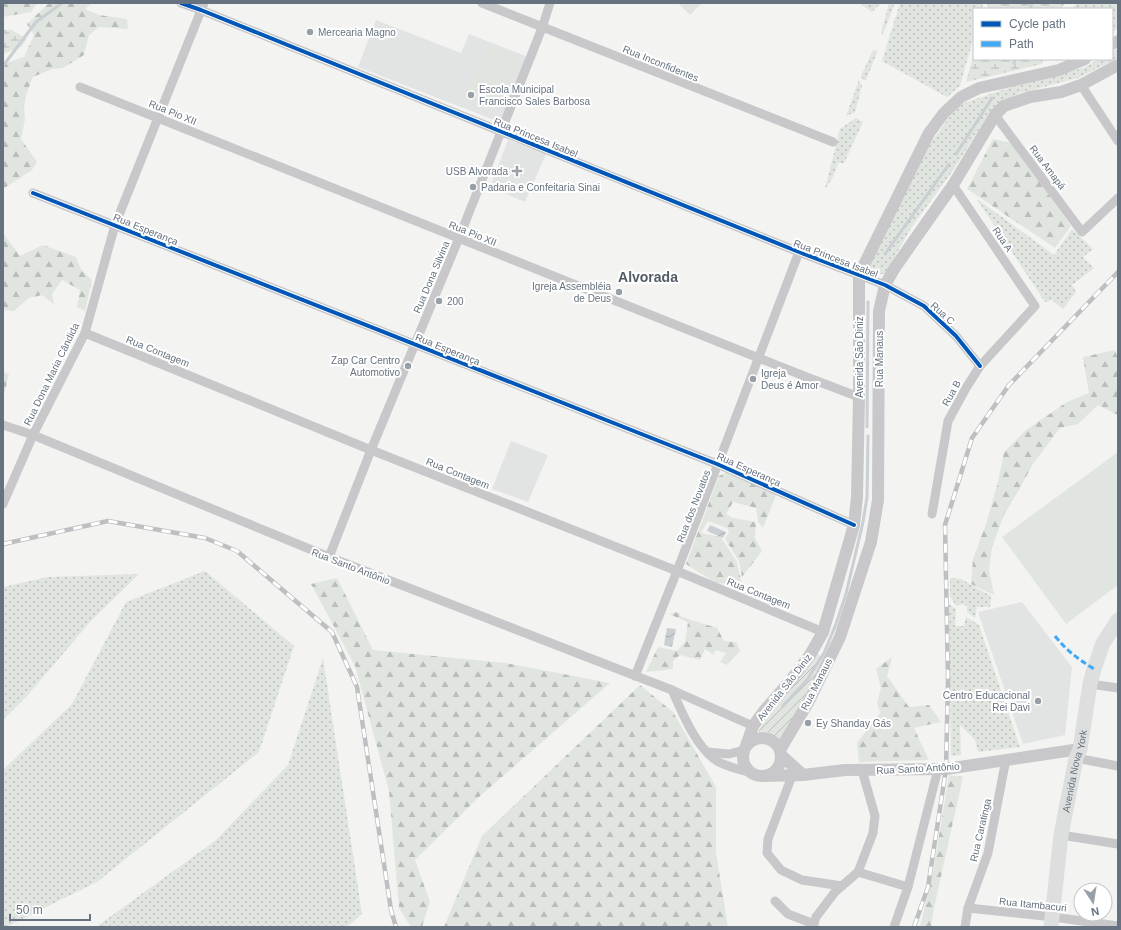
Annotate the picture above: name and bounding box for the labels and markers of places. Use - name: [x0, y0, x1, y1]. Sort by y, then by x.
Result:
- marker: Mercearia Magno: [305, 27, 315, 37]
- place label: Mercearia Magno: [318, 27, 396, 38]
- place label: Escola Municipal Francisco Sales Barbosa: [479, 84, 591, 107]
- marker: Escola Municipal Francisco Sales Barbosa: [466, 90, 476, 100]
- marker: USB Alvorada: [511, 165, 523, 177]
- place label: USB Alvorada: [446, 166, 508, 177]
- marker: Padaria e Confeitaria Sinai: [468, 182, 478, 192]
- place label: Padaria e Confeitaria Sinai: [481, 182, 600, 193]
- place label: Igreja Assembléia de Deus: [532, 281, 611, 304]
- marker: Igreja Assembléia de Deus: [614, 287, 624, 297]
- marker: 200: [434, 296, 444, 306]
- place label: 200: [447, 296, 464, 307]
- place label: Zap Car Centro Automotivo: [331, 355, 400, 378]
- marker: Zap Car Centro Automotivo: [403, 361, 413, 371]
- place label: Igreja Deus é Amor: [761, 368, 819, 391]
- marker: Igreja Deus é Amor: [748, 374, 758, 384]
- place label: Centro Educacional Rei Davi: [943, 690, 1030, 713]
- marker: Centro Educacional Rei Davi: [1033, 696, 1043, 706]
- marker: Ey Shanday Gás: [803, 718, 813, 728]
- place label: Ey Shanday Gás: [816, 718, 891, 729]

